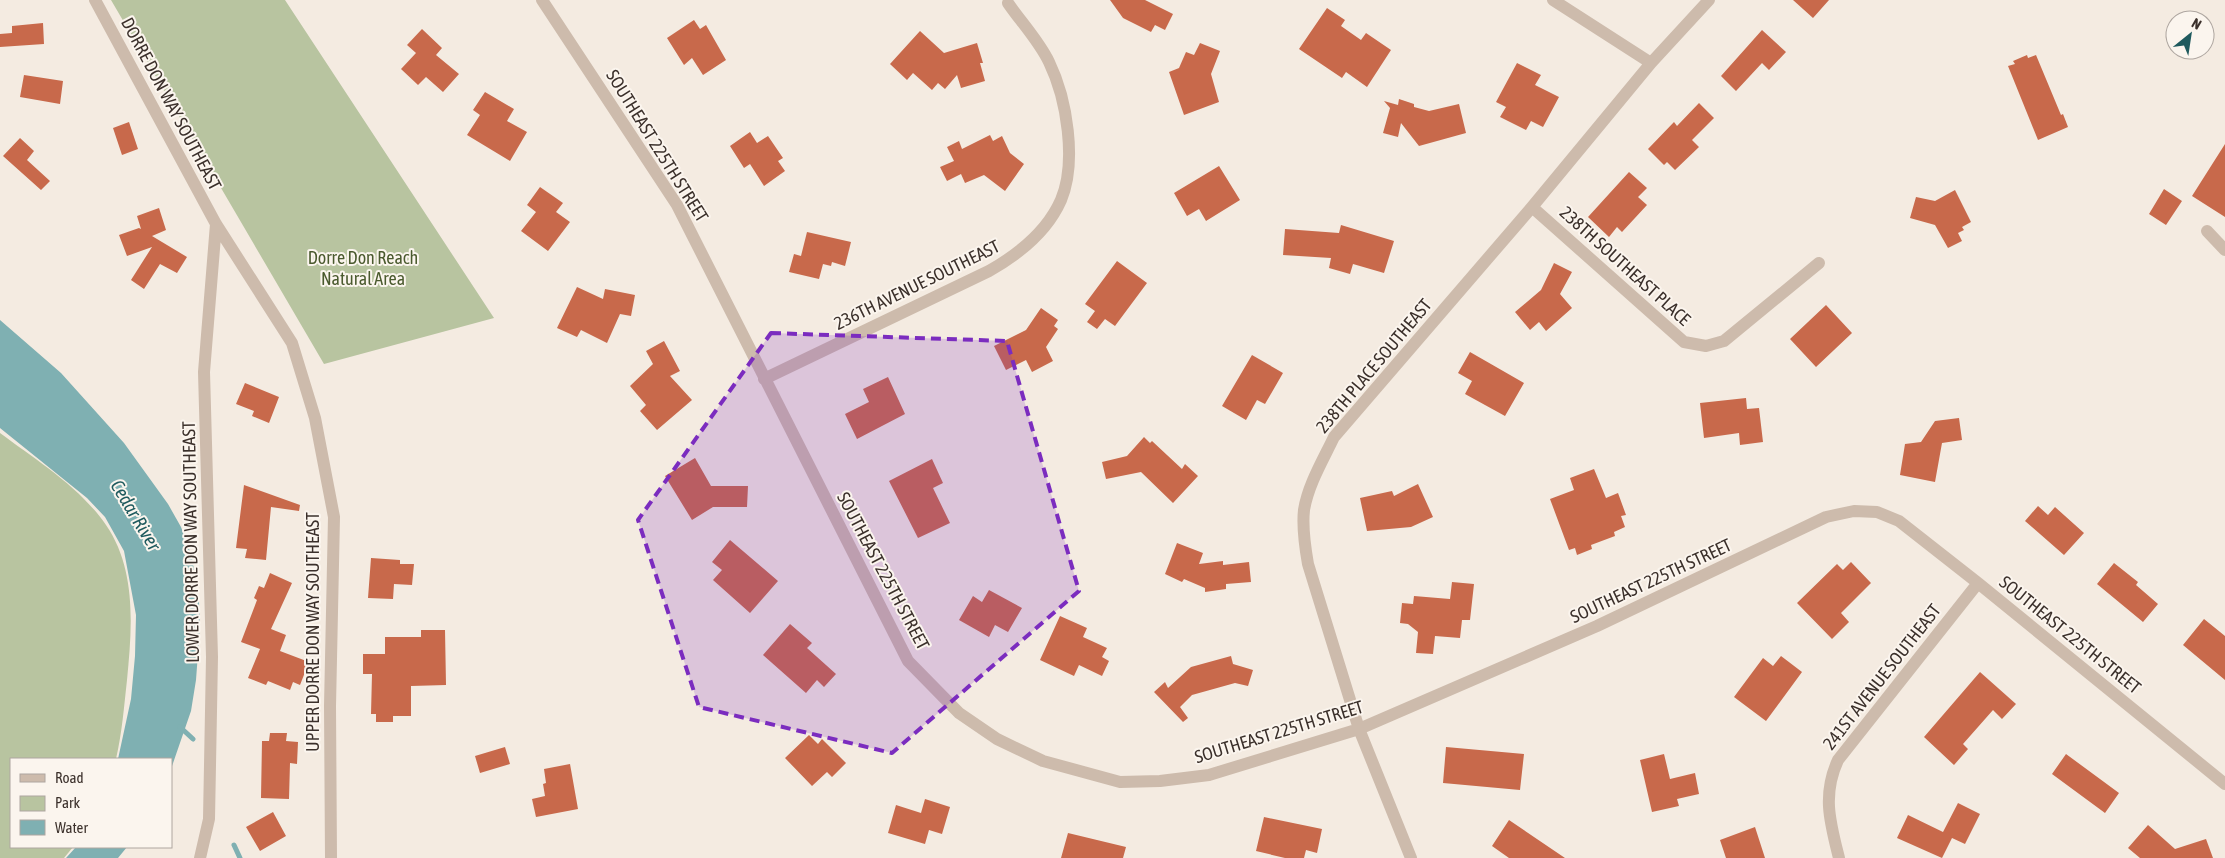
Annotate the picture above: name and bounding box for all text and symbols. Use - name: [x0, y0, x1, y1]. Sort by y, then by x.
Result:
- north arrow: [2165, 10, 2215, 60]
- street label: DORRE DON WAY SOUTHEAST: [117, 14, 226, 194]
- text: N: [2189, 15, 2204, 33]
- street label: SOUTHEAST 225TH STREET: [602, 66, 713, 226]
- street label: 238TH SOUTHEAST PLACE: [1556, 202, 1695, 330]
- street label: 236TH AVENUE SOUTHEAST: [831, 235, 1003, 334]
- park label: Dorre Don Reach Natural Area: [308, 247, 418, 289]
- street label: 238TH PLACE SOUTHEAST: [1312, 294, 1436, 437]
- street label: LOWER DORRE DON WAY SOUTHEAST: [178, 421, 203, 663]
- water label: Cedar River: [106, 476, 166, 556]
- street label: SOUTHEAST 225TH STREET: [833, 488, 934, 653]
- street label: UPPER DORRE DON WAY SOUTHEAST: [302, 512, 323, 752]
- street label: SOUTHEAST 225TH STREET: [1567, 534, 1735, 627]
- street label: SOUTHEAST 225TH STREET: [1996, 571, 2145, 698]
- street label: 241ST AVENUE SOUTHEAST: [1818, 600, 1945, 754]
- street label: SOUTHEAST 225TH STREET: [1192, 696, 1366, 767]
- legend: [10, 758, 172, 848]
- text: Road: [55, 769, 84, 786]
- text: Park: [55, 794, 80, 811]
- text: Water: [55, 819, 88, 836]

